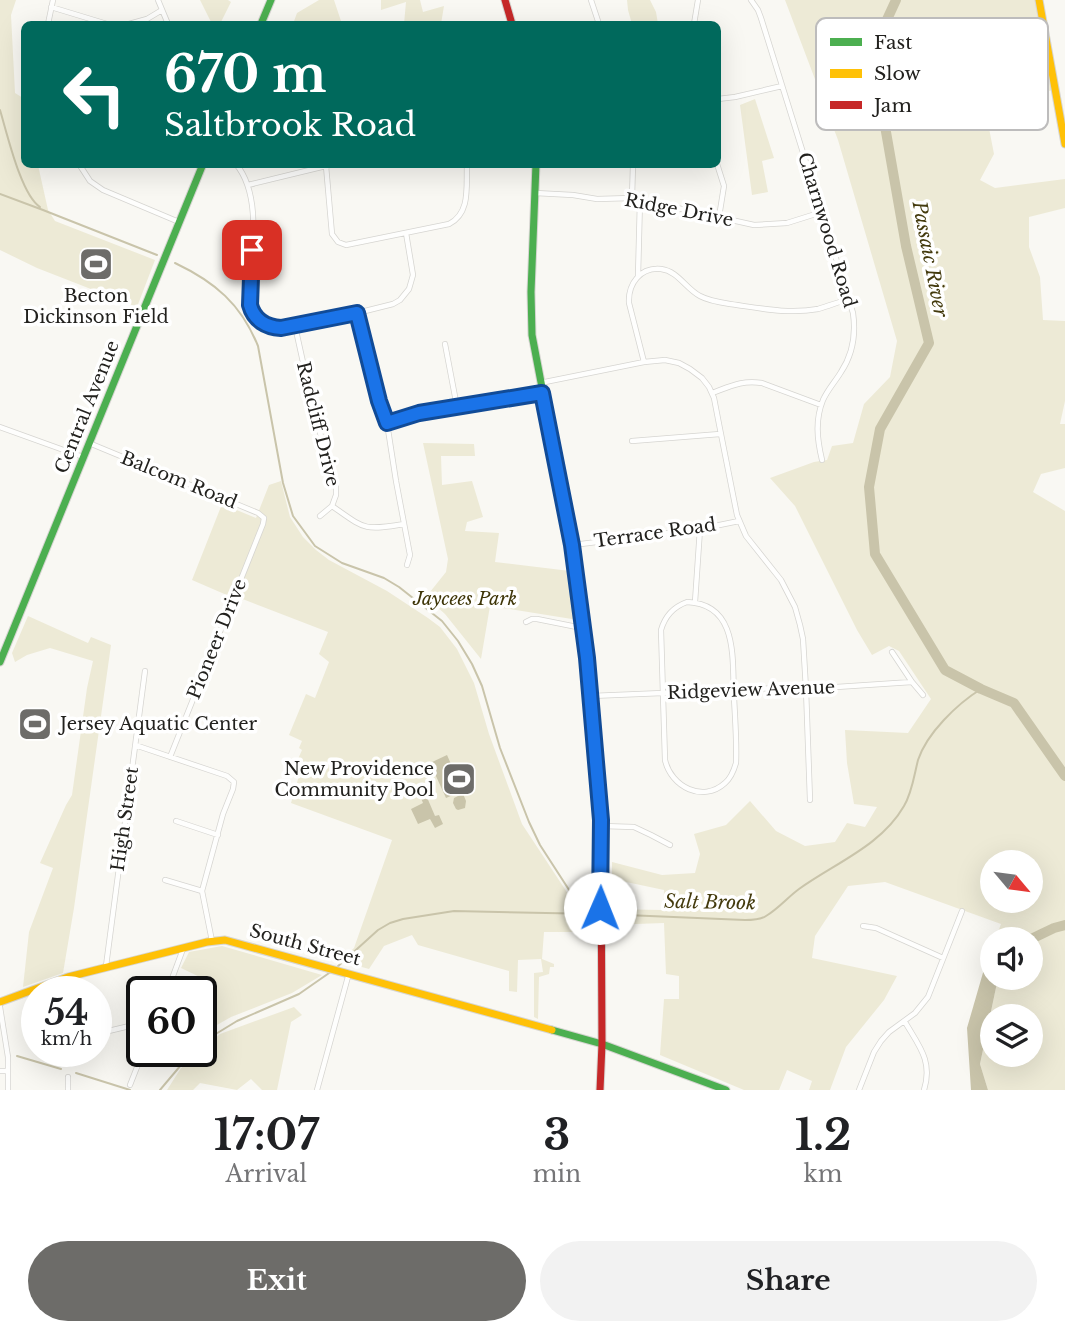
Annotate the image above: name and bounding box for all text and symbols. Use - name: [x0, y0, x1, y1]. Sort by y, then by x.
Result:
- legend: [816, 18, 1048, 130]
- text: Fast: [874, 31, 913, 54]
- text: 670 m: [164, 44, 327, 105]
- icon: left: [49, 49, 140, 140]
- text: Slow: [874, 62, 921, 85]
- text: Jam: [871, 94, 912, 117]
- text: Saltbrook Road: [164, 105, 416, 145]
- street label: Charnwood Road: [793, 150, 861, 310]
- street label: Ridge Drive: [623, 189, 735, 231]
- water label: Passaic River: [907, 198, 953, 320]
- pin: [222, 220, 282, 280]
- icon: arrive: [233, 231, 271, 269]
- sports icon: Becton Dickinson Field: [77, 245, 115, 283]
- place label: Becton Dickinson Field: [23, 285, 169, 328]
- street label: Central Avenue: [50, 337, 124, 477]
- street label: Radcliff Drive: [292, 359, 344, 489]
- street label: Balcom Road: [118, 447, 240, 513]
- street label: Terrace Road: [593, 514, 717, 552]
- street label: Pioneer Drive: [183, 576, 251, 702]
- park label: Jaycees Park: [412, 588, 517, 610]
- street label: Ridgeview Avenue: [667, 676, 835, 704]
- sports icon: Jersey Aquatic Center: [16, 705, 54, 743]
- place label: Jersey Aquatic Center: [58, 713, 258, 735]
- place label: New Providence Community Pool: [274, 758, 434, 801]
- sports icon: New Providence Community Pool: [440, 760, 478, 798]
- street label: High Street: [107, 765, 143, 873]
- north arrow: [980, 850, 1043, 914]
- map controls: [980, 850, 1043, 1067]
- position arrow: [563, 871, 637, 945]
- water label: Salt Brook: [664, 890, 756, 914]
- street label: South Street: [247, 920, 363, 970]
- button: sound: [980, 927, 1043, 990]
- speed limit sign: 60: [126, 976, 217, 1067]
- text: 54: [44, 991, 89, 1034]
- button: layers: [980, 1004, 1043, 1067]
- text: km/h: [41, 1028, 92, 1050]
- text: 17:07: [214, 1109, 319, 1161]
- text: 3: [543, 1109, 570, 1161]
- text: 1.2: [795, 1109, 851, 1161]
- text: Arrival: [226, 1160, 307, 1188]
- text: min: [533, 1160, 581, 1188]
- text: km: [804, 1160, 842, 1188]
- button: Exit: [28, 1241, 526, 1321]
- button: Share: [540, 1241, 1037, 1321]

